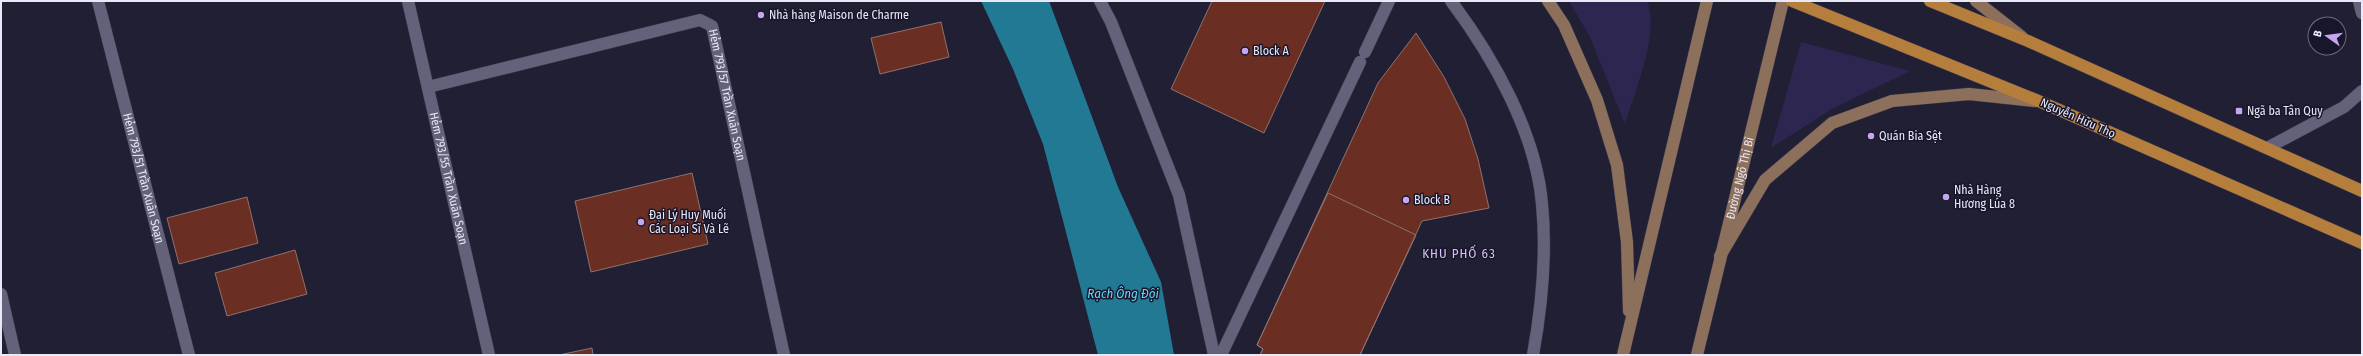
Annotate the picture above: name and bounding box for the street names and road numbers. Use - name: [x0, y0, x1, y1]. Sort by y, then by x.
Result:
- street label: Hẻm 793/57 Trần Xuân Soạn: [706, 28, 748, 162]
- street label: Nguyễn Hữu Thọ: [2038, 94, 2118, 141]
- street label: Hẻm 793/55 Trần Xuân Soạn: [427, 111, 471, 246]
- street label: Hẻm 793/51 Trần Xuân Soạn: [120, 112, 167, 245]
- street label: Đường Ngô Thị Bì: [1723, 136, 1757, 221]

